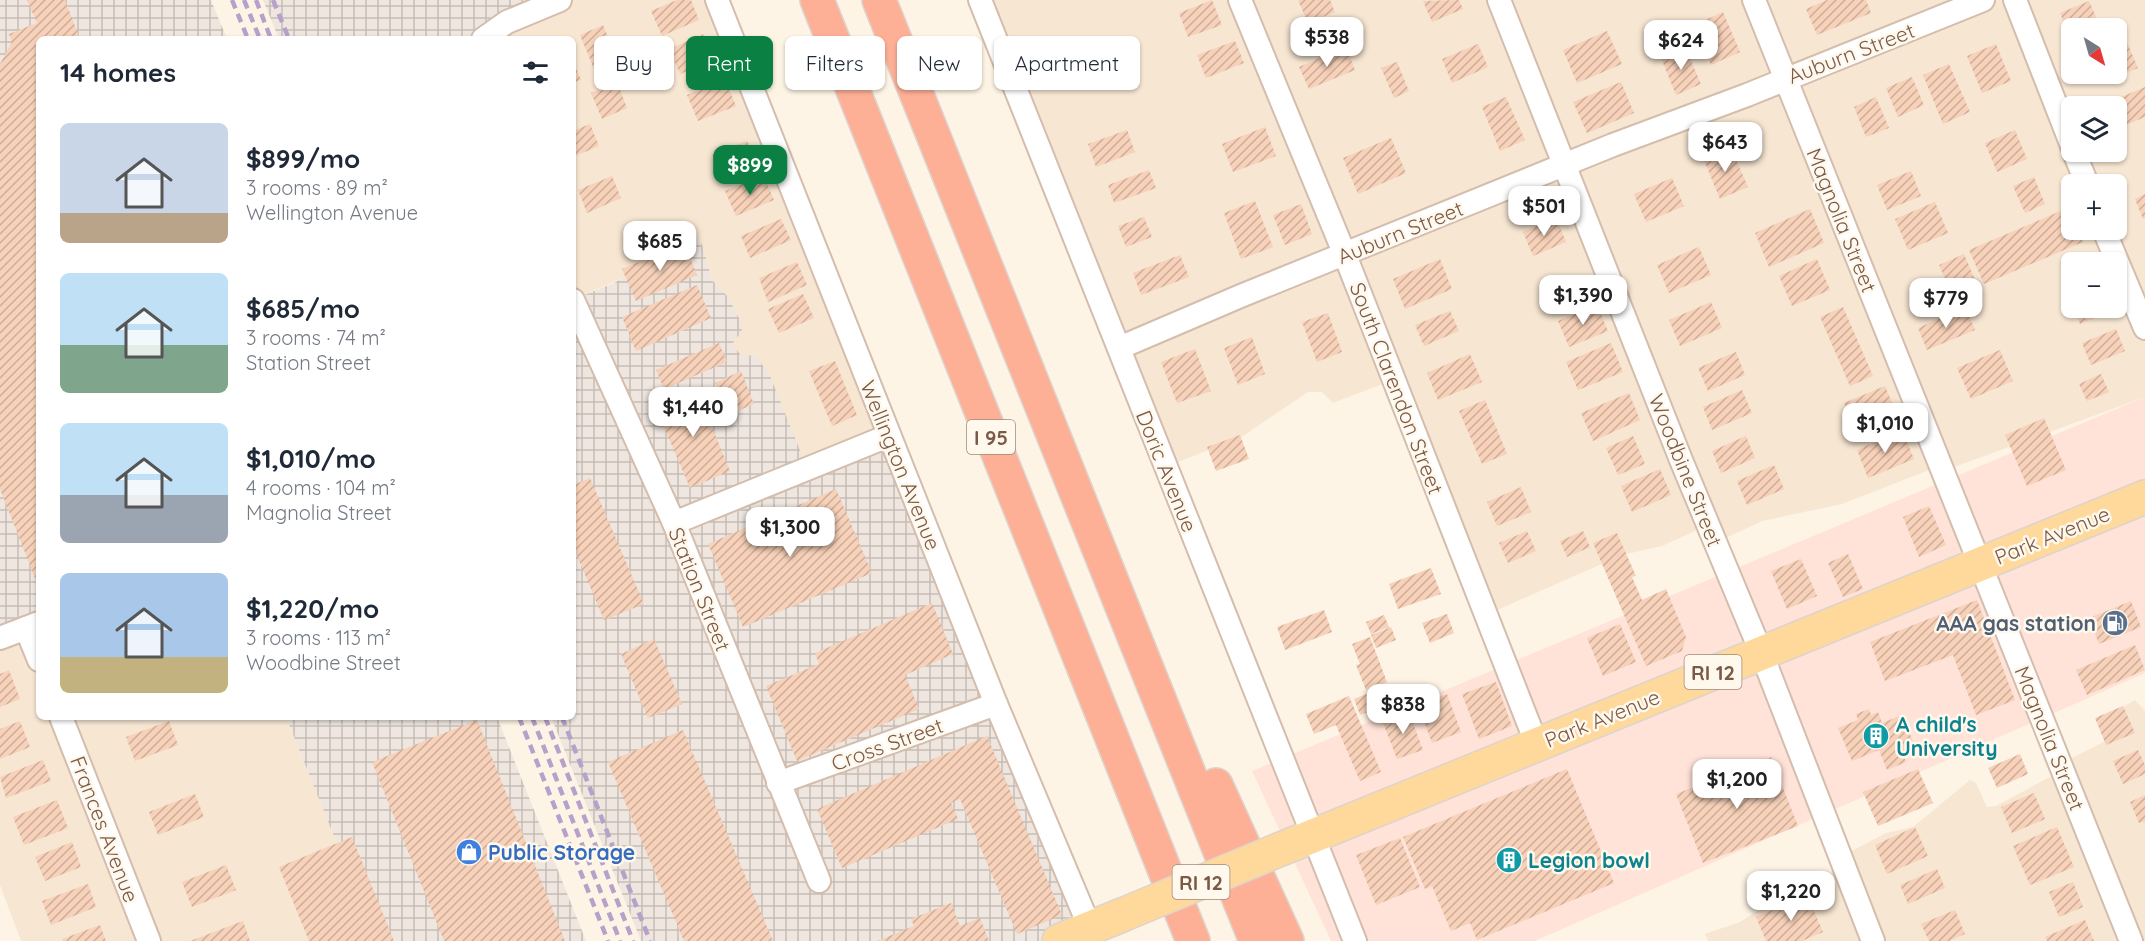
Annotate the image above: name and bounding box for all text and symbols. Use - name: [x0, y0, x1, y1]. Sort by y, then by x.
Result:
- pin: $538: [1291, 17, 1363, 68]
- street label: Auburn Street: [1784, 17, 1918, 89]
- north arrow: [2061, 18, 2127, 84]
- map controls: [2061, 18, 2127, 318]
- pin: $624: [1645, 20, 1717, 71]
- text: $538: [1304, 24, 1350, 49]
- text: $624: [1658, 27, 1704, 52]
- chip: Buy: [594, 36, 674, 90]
- chip: Rent: [686, 36, 773, 90]
- chip: Filters: [785, 36, 885, 90]
- chip: New: [897, 36, 982, 90]
- chip: Apartment: [994, 36, 1140, 90]
- text: 14 homes: [60, 56, 176, 89]
- icon: filters: [519, 56, 552, 89]
- button: layers: [2061, 96, 2127, 162]
- pin: $643: [1689, 122, 1761, 173]
- text: $643: [1702, 129, 1748, 154]
- text: $899/mo: [246, 142, 360, 175]
- street label: Magnolia Street: [1801, 144, 1883, 296]
- pin: $899: [714, 145, 786, 196]
- icon: home: [108, 147, 180, 219]
- text: $899: [727, 152, 773, 177]
- button: +: [2061, 174, 2127, 240]
- text: 3 rooms · 89 m²: [246, 175, 388, 200]
- pin: $501: [1508, 186, 1580, 237]
- text: $501: [1522, 193, 1566, 218]
- street label: Auburn Street: [1333, 195, 1467, 269]
- text: Wellington Avenue: [246, 200, 418, 225]
- pin: $685: [624, 221, 696, 272]
- text: $685: [637, 228, 683, 253]
- button: −: [2061, 252, 2127, 318]
- pin: $1,390: [1534, 275, 1632, 326]
- street label: South Clarendon Street: [1345, 278, 1449, 498]
- pin: $779: [1910, 278, 1982, 329]
- text: $1,390: [1553, 282, 1613, 307]
- text: $779: [1923, 285, 1969, 310]
- text: $685/mo: [246, 292, 360, 325]
- icon: home: [108, 297, 180, 369]
- text: 3 rooms · 74 m²: [246, 325, 386, 350]
- text: Station Street: [246, 350, 371, 375]
- street label: Wellington Avenue: [855, 376, 947, 554]
- pin: $1,440: [644, 387, 742, 438]
- street label: Woodbine Street: [1644, 390, 1728, 550]
- text: $1,440: [662, 394, 724, 419]
- pin: $1,010: [1836, 403, 1934, 454]
- street label: Doric Avenue: [1131, 406, 1203, 536]
- text: $1,010: [1856, 410, 1914, 435]
- road number: I 95: [967, 420, 1015, 454]
- text: $1,010/mo: [246, 442, 376, 475]
- icon: home: [108, 447, 180, 519]
- text: 4 rooms · 104 m²: [246, 475, 396, 500]
- text: Magnolia Street: [246, 500, 392, 525]
- street label: Park Avenue: [1991, 500, 2113, 570]
- pin: $1,300: [741, 507, 839, 558]
- text: $1,300: [760, 514, 820, 539]
- street label: Station Street: [663, 523, 737, 655]
- text: $1,220/mo: [246, 592, 379, 625]
- icon: home: [108, 597, 180, 669]
- fuel station icon: AAA gas station: [2100, 608, 2130, 638]
- place label: AAA gas station: [1936, 610, 2096, 636]
- text: 3 rooms · 113 m²: [246, 625, 391, 650]
- text: Woodbine Street: [246, 650, 401, 675]
- road number: RI 12: [1684, 655, 1742, 689]
- street label: Magnolia Street: [2009, 662, 2091, 814]
- street label: Park Avenue: [1541, 683, 1663, 753]
- pin: $838: [1367, 684, 1439, 735]
- text: $838: [1381, 691, 1425, 716]
- place label: A child's University: [1896, 711, 1997, 761]
- street label: Cross Street: [828, 712, 946, 776]
- building icon: A child's University: [1861, 721, 1891, 751]
- street label: Frances Avenue: [65, 752, 145, 906]
- pin: $1,200: [1688, 759, 1786, 810]
- text: $1,200: [1706, 766, 1768, 791]
- shop icon: Public Storage: [454, 837, 484, 867]
- place label: Public Storage: [488, 839, 635, 865]
- building icon: Legion bowl: [1494, 845, 1524, 875]
- place label: Legion bowl: [1528, 847, 1650, 873]
- road number: RI 12: [1172, 865, 1230, 899]
- pin: $1,220: [1742, 871, 1840, 922]
- text: $1,220: [1761, 878, 1821, 903]

